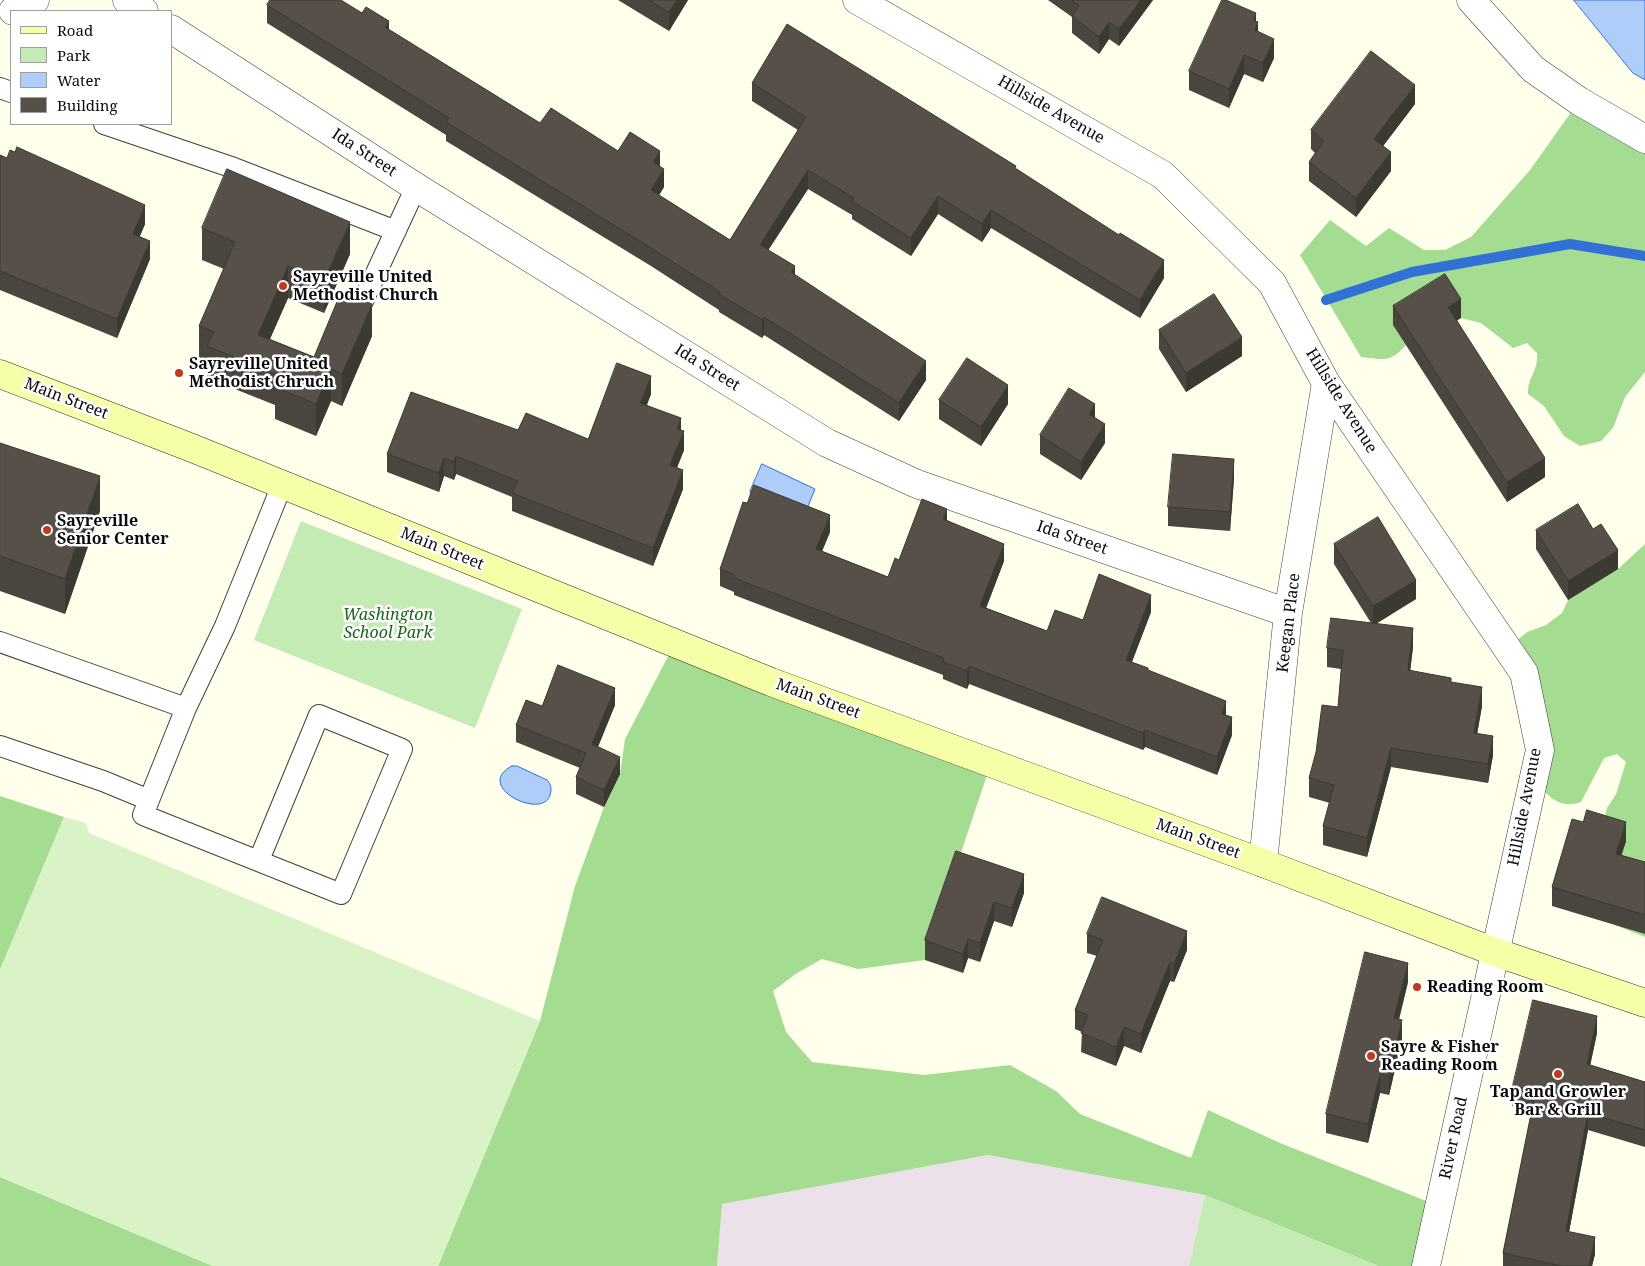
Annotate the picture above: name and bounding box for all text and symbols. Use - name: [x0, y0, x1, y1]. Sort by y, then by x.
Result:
- legend: [10, 10, 172, 125]
- text: Road: [57, 20, 93, 40]
- text: Park: [57, 45, 90, 65]
- text: Water: [57, 70, 100, 90]
- street label: Hillside Avenue: [994, 72, 1108, 148]
- text: Building: [57, 95, 118, 115]
- street label: Ida Street: [328, 125, 400, 181]
- place label: Sayreville United Methodist Church: [293, 267, 438, 305]
- marker: Sayreville United Methodist Church: [277, 280, 289, 292]
- street label: Ida Street: [671, 340, 743, 396]
- street label: Hillside Avenue: [1301, 345, 1381, 457]
- place label: Sayreville United Methodist Chruch: [189, 354, 334, 392]
- marker: Sayreville United Methodist Chruch: [173, 367, 185, 379]
- street label: Main Street: [21, 374, 111, 424]
- place label: Sayreville Senior Center: [57, 511, 169, 549]
- street label: Ida Street: [1034, 517, 1110, 559]
- marker: Sayreville Senior Center: [41, 524, 53, 536]
- street label: Main Street: [397, 524, 487, 574]
- street label: Keegan Place: [1273, 572, 1305, 674]
- park label: Washington School Park: [343, 605, 433, 643]
- street label: Main Street: [773, 675, 863, 723]
- street label: Hillside Avenue: [1504, 746, 1546, 868]
- street label: Main Street: [1153, 815, 1243, 863]
- place label: Reading Room: [1427, 977, 1544, 997]
- marker: Reading Room: [1411, 981, 1423, 993]
- place label: Sayre & Fisher Reading Room: [1381, 1037, 1499, 1075]
- marker: Sayre & Fisher Reading Room: [1365, 1050, 1377, 1062]
- marker: Tap and Growler Bar & Grill: [1552, 1068, 1564, 1080]
- place label: Tap and Growler Bar & Grill: [1490, 1082, 1626, 1120]
- street label: River Road: [1436, 1095, 1472, 1181]

